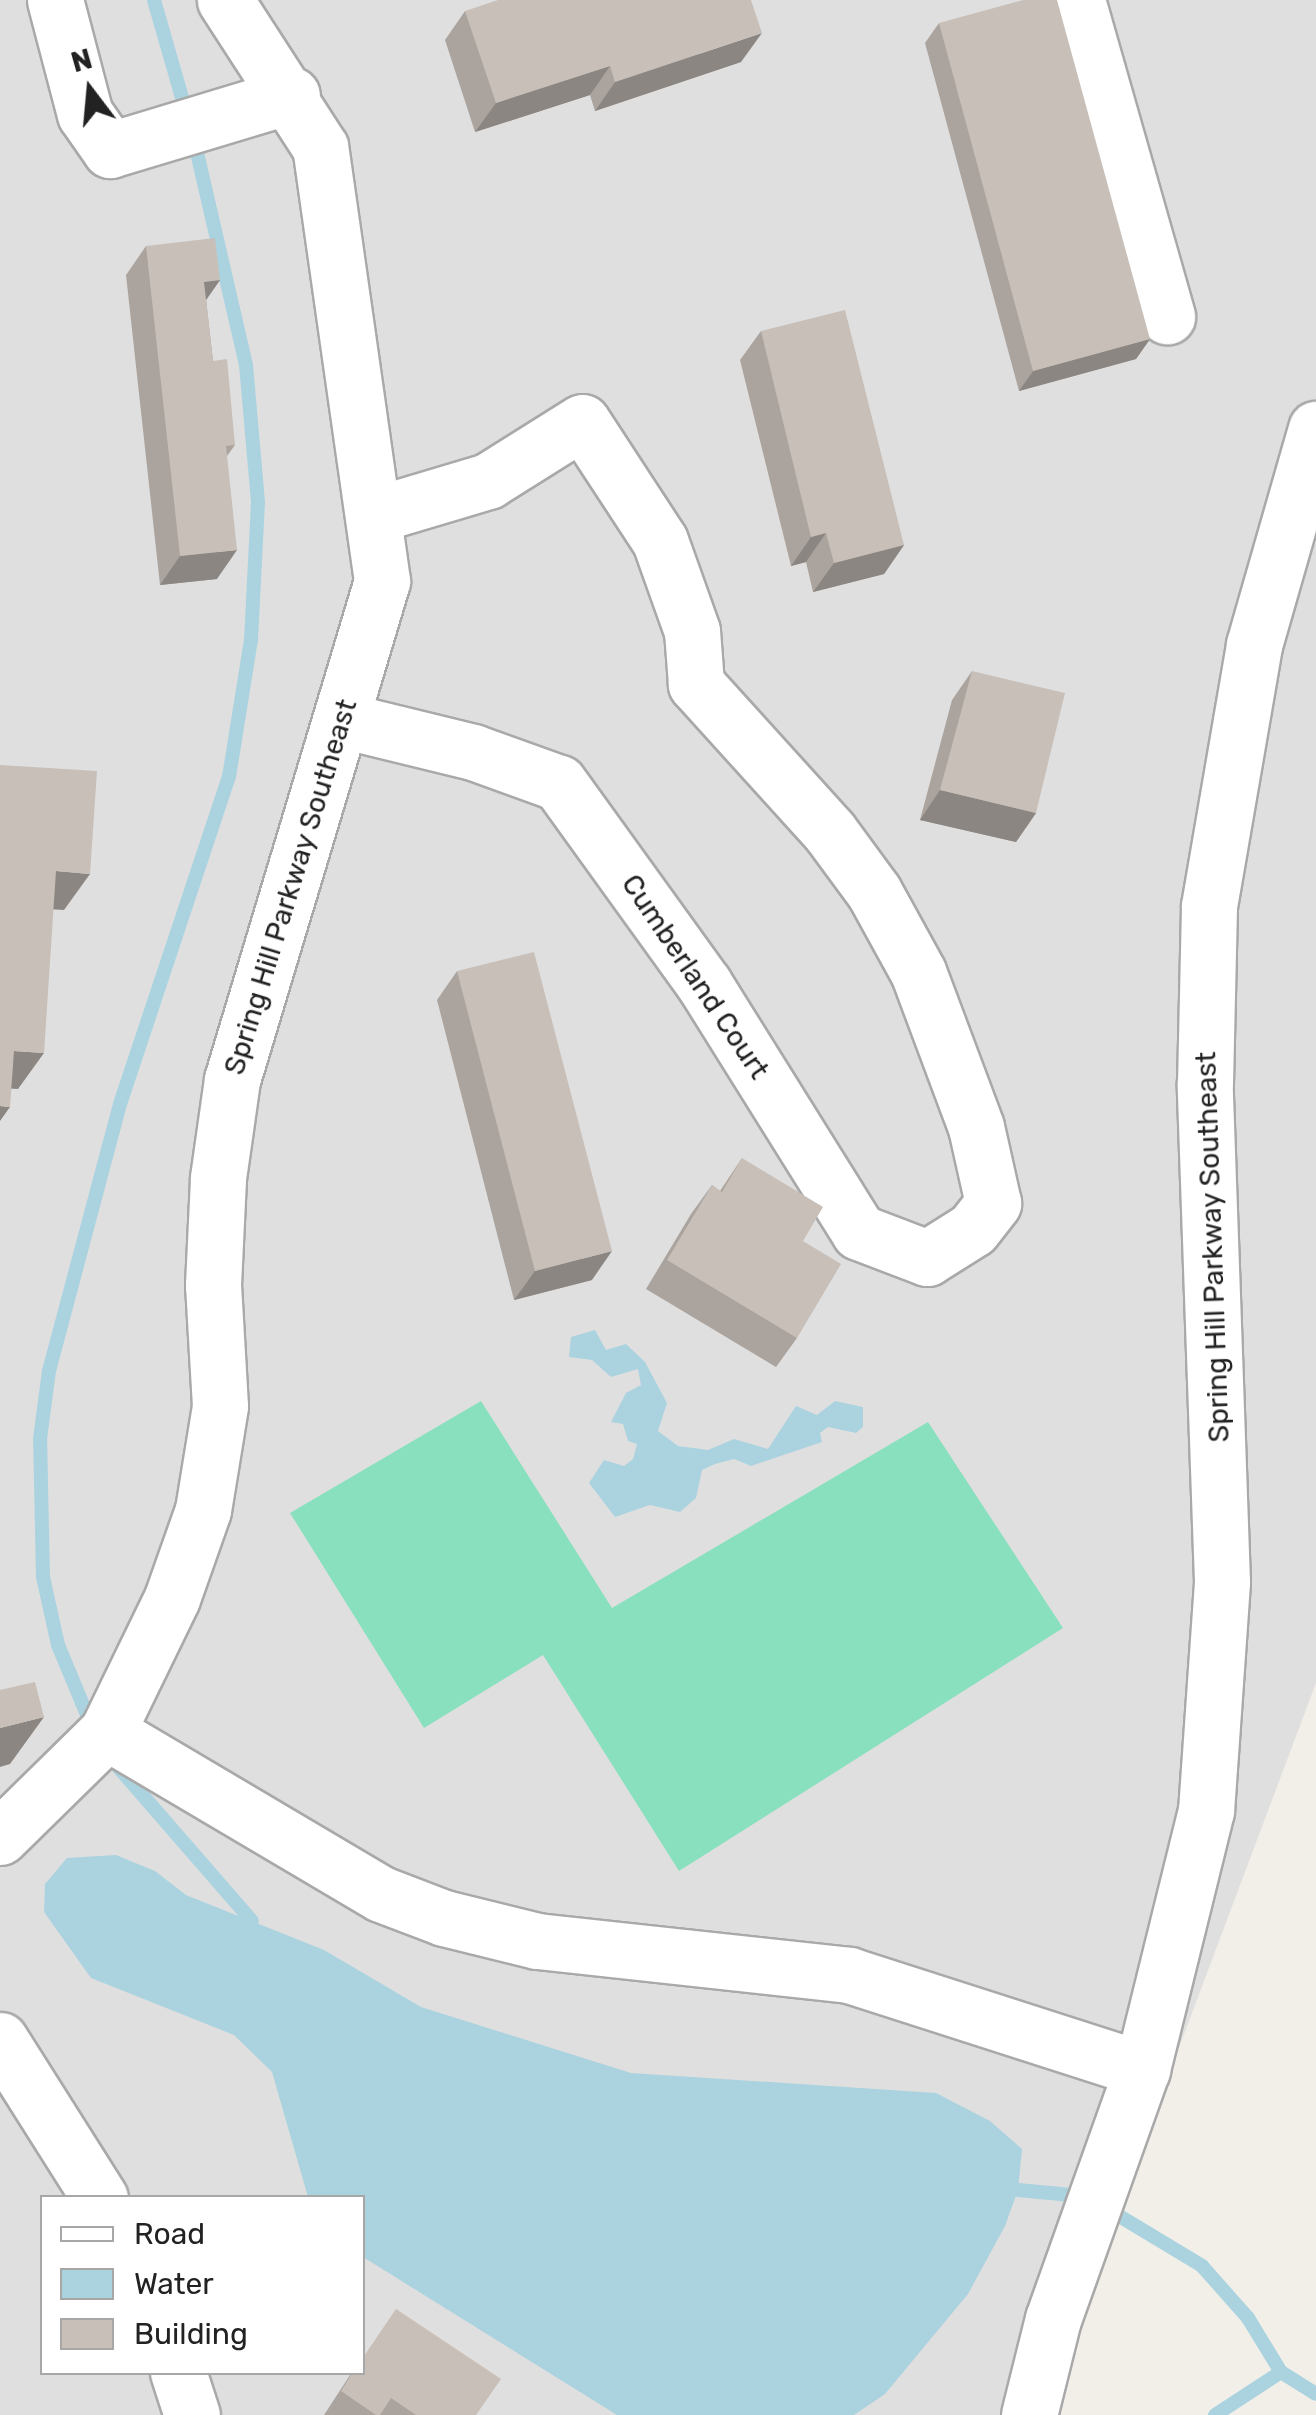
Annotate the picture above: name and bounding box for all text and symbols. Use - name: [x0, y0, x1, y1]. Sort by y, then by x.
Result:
- north arrow: [40, 40, 140, 140]
- text: N: [67, 42, 96, 79]
- street label: Spring Hill Parkway Southeast: [218, 695, 364, 1079]
- street label: Cumberland Court: [614, 868, 776, 1086]
- street label: Spring Hill Parkway Southeast: [1189, 1051, 1237, 1443]
- legend: [40, 2195, 365, 2375]
- text: Road: [134, 2216, 205, 2252]
- text: Water: [134, 2266, 214, 2302]
- text: Building: [134, 2316, 248, 2352]

